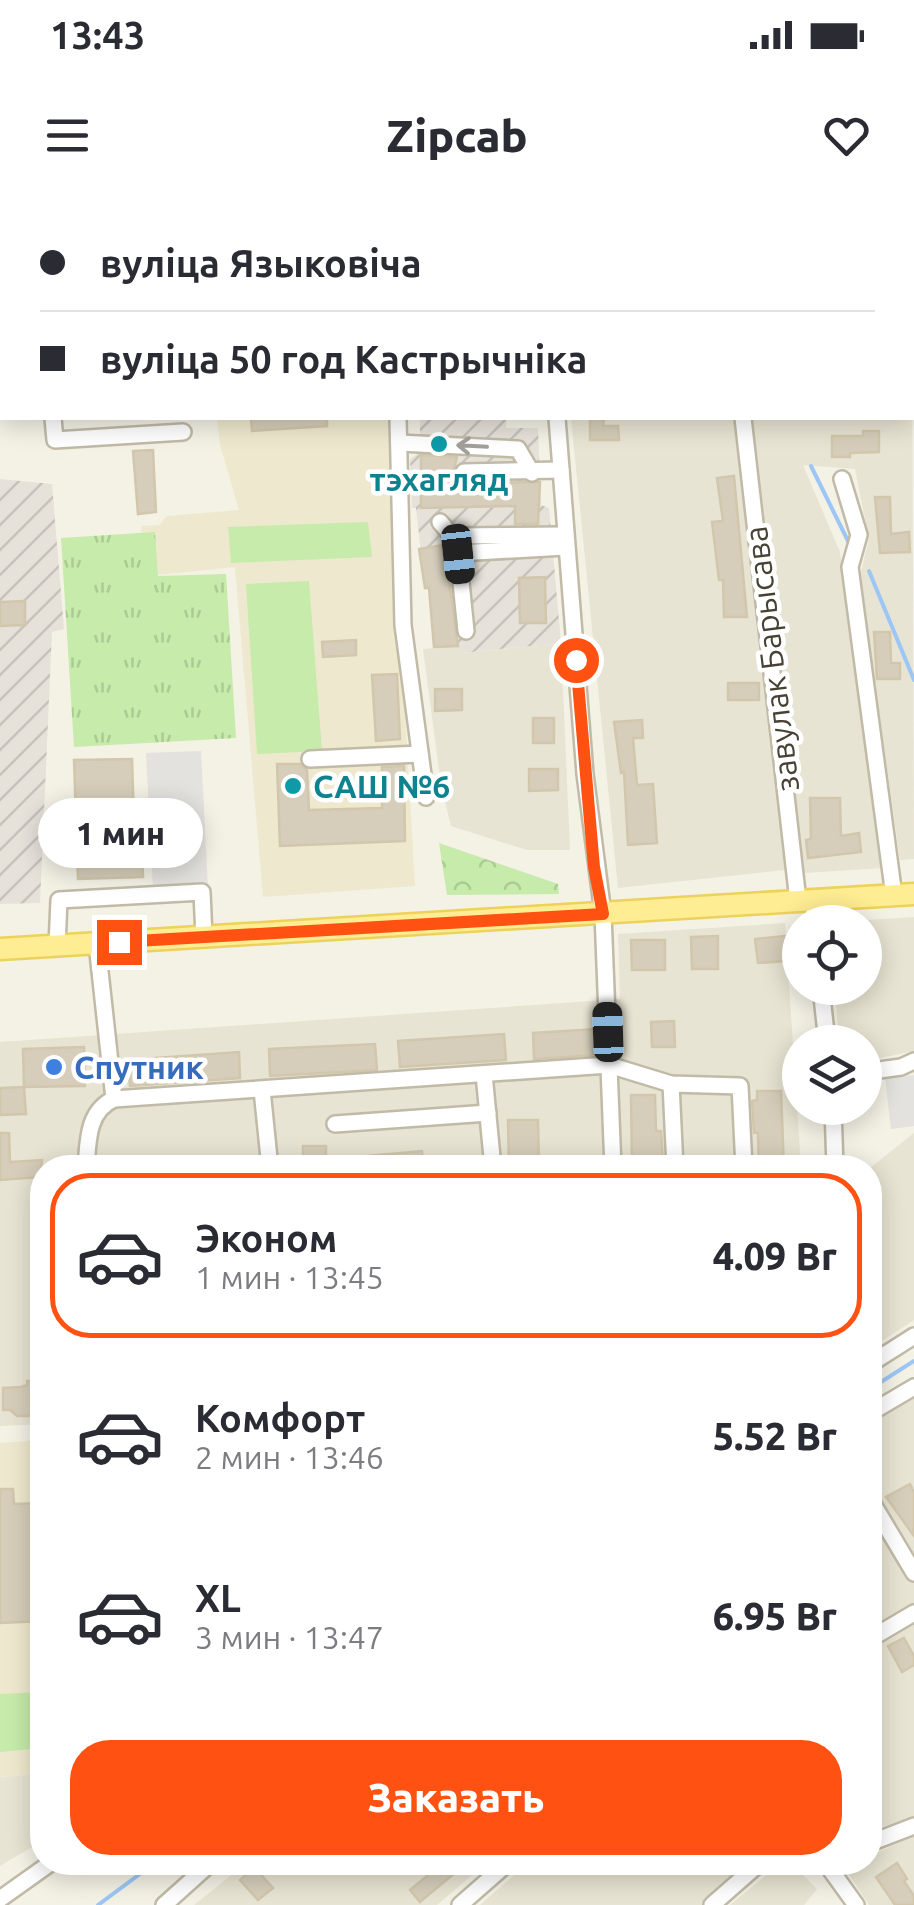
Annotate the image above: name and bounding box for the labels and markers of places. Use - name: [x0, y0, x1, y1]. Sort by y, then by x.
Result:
- marker: тэхагляд: [428, 433, 450, 455]
- place label: тэхагляд: [370, 461, 508, 497]
- place label: САШ №6: [313, 768, 450, 804]
- marker: САШ №6: [282, 775, 304, 797]
- place label: Спутник: [74, 1049, 204, 1085]
- marker: Спутник: [43, 1056, 65, 1078]

